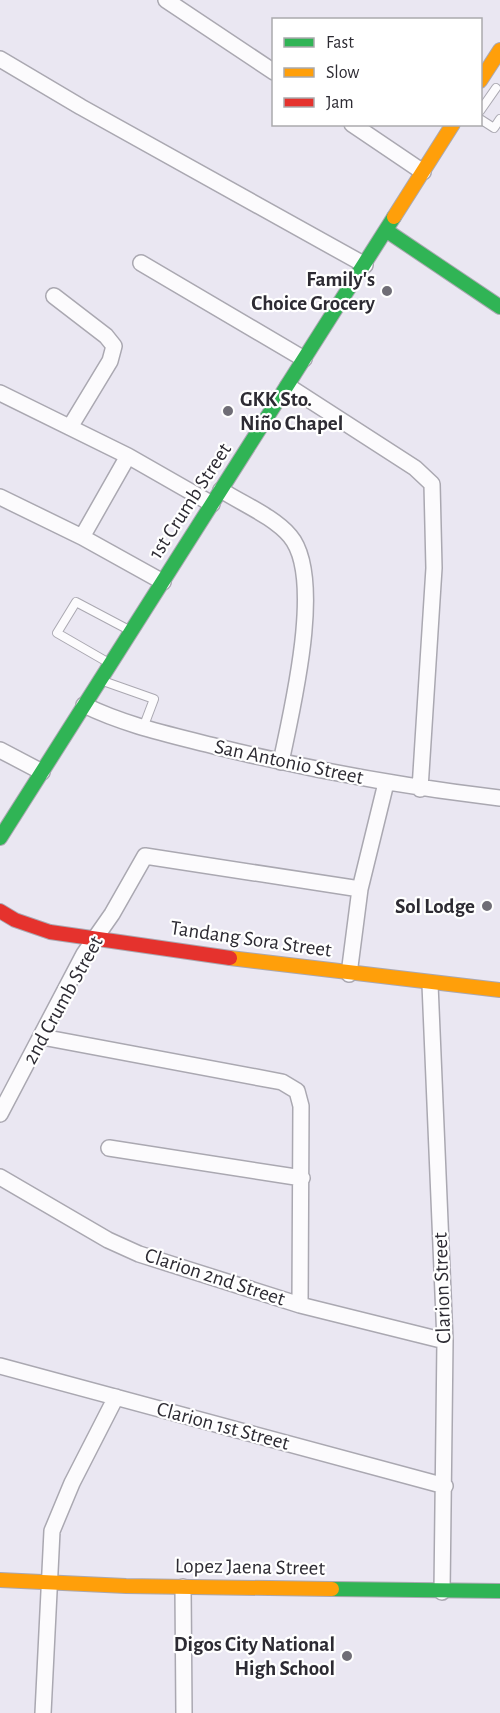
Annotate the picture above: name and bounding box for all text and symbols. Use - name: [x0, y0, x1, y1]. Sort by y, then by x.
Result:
- legend: [272, 18, 482, 126]
- text: Fast: [326, 34, 354, 52]
- text: Slow: [326, 64, 359, 82]
- text: Jam: [326, 94, 354, 112]
- place label: Family's Choice Grocery: [251, 269, 376, 314]
- marker: Family's Choice Grocery: [380, 284, 394, 298]
- place label: GKK Sto. Niño Chapel: [240, 389, 343, 434]
- marker: GKK Sto. Niño Chapel: [221, 404, 235, 418]
- street label: 1st Crumb Street: [145, 439, 235, 563]
- street label: San Antonio Street: [213, 736, 366, 788]
- place label: Sol Lodge: [395, 896, 475, 917]
- marker: Sol Lodge: [480, 899, 494, 913]
- street label: Tandang Sora Street: [169, 917, 333, 961]
- street label: 2nd Crumb Street: [19, 932, 107, 1068]
- street label: Clarion Street: [430, 1232, 454, 1344]
- street label: Clarion 2nd Street: [142, 1244, 288, 1310]
- street label: Clarion 1st Street: [154, 1398, 292, 1454]
- street label: Lopez Jaena Street: [175, 1555, 326, 1579]
- place label: Digos City National High School: [174, 1634, 335, 1679]
- marker: Digos City National High School: [340, 1649, 354, 1663]

